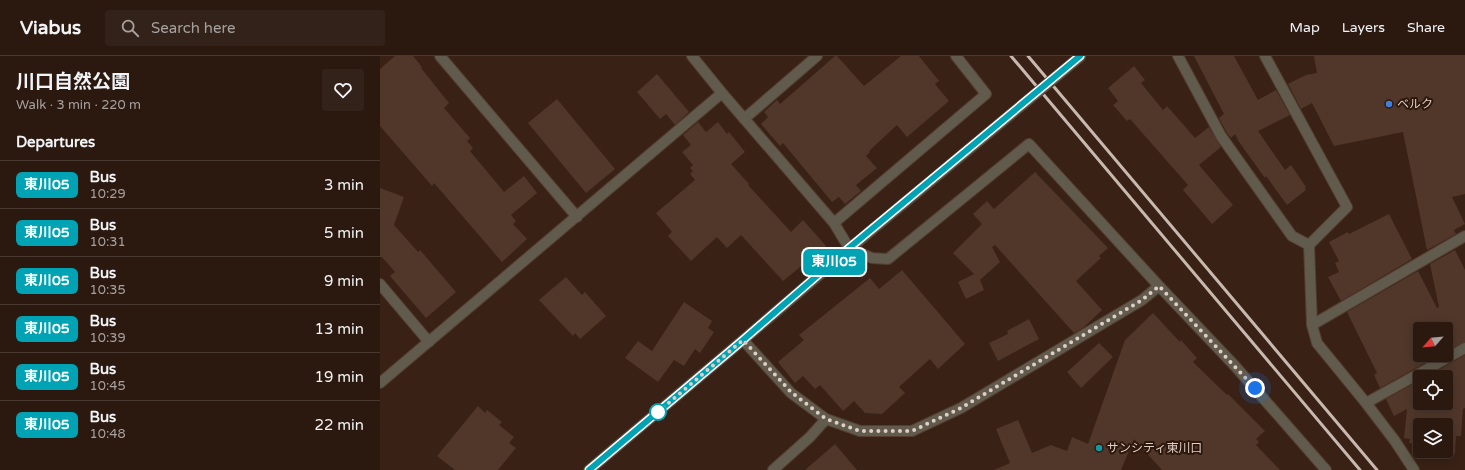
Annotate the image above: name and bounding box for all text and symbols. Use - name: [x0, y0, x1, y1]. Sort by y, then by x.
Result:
- search box: [105, 10, 385, 46]
- text: Viabus: [20, 17, 81, 39]
- icon: search: [119, 17, 141, 39]
- text: Search here: [151, 19, 235, 37]
- text: Map: [1290, 19, 1320, 36]
- text: Layers: [1342, 19, 1385, 36]
- text: Share: [1407, 19, 1445, 36]
- button: heart: [322, 69, 364, 111]
- text: 川口自然公園: [16, 71, 130, 93]
- text: Walk · 3 min · 220 m: [16, 97, 141, 113]
- place label: ベルク: [1397, 97, 1433, 111]
- marker: ベルク: [1384, 99, 1394, 109]
- text: Departures: [16, 133, 95, 151]
- text: Bus: [90, 168, 116, 186]
- text: 東川05: [24, 176, 70, 193]
- text: 3 min: [324, 176, 364, 194]
- text: 10:29: [90, 186, 126, 202]
- text: Bus: [90, 216, 116, 234]
- text: 東川05: [24, 224, 70, 241]
- text: 5 min: [324, 224, 364, 242]
- text: 10:31: [90, 234, 126, 250]
- line badge: 東川05: [806, 249, 862, 275]
- text: 東川05: [811, 253, 857, 270]
- text: Bus: [90, 264, 116, 282]
- text: 東川05: [24, 272, 70, 289]
- text: 9 min: [324, 272, 364, 290]
- text: 10:35: [90, 282, 126, 298]
- text: Bus: [90, 312, 116, 330]
- text: 東川05: [24, 320, 70, 337]
- text: 13 min: [315, 320, 364, 338]
- north arrow: [1413, 322, 1453, 362]
- map controls: [1413, 322, 1453, 458]
- text: 10:39: [90, 330, 126, 346]
- text: Bus: [90, 360, 116, 378]
- text: 東川05: [24, 368, 70, 385]
- text: 19 min: [315, 368, 364, 386]
- button: locate: [1413, 370, 1453, 410]
- text: 10:45: [90, 378, 126, 394]
- your location: [1245, 378, 1265, 398]
- unlabelled marker: [649, 403, 667, 421]
- text: Bus: [90, 408, 116, 426]
- text: 東川05: [24, 416, 70, 433]
- text: 22 min: [315, 416, 364, 434]
- button: layers: [1413, 418, 1453, 458]
- text: 10:48: [90, 426, 126, 442]
- place label: サンシティ東川口: [1107, 441, 1202, 455]
- marker: サンシティ東川口: [1094, 443, 1104, 453]

